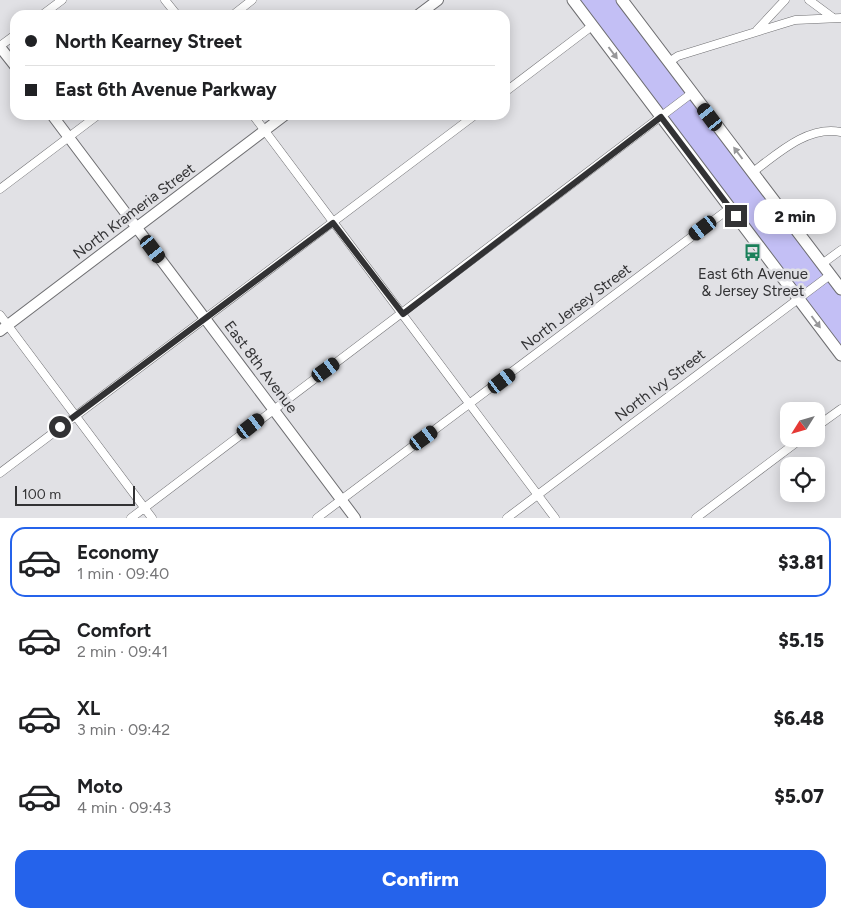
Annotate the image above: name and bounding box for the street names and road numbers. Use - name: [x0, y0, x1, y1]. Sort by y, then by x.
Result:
- street label: North Krameria Street: [70, 159, 199, 263]
- street label: North Jersey Street: [518, 260, 635, 354]
- street label: East 8th Avenue: [221, 317, 301, 417]
- street label: North Ivy Street: [611, 345, 709, 425]

